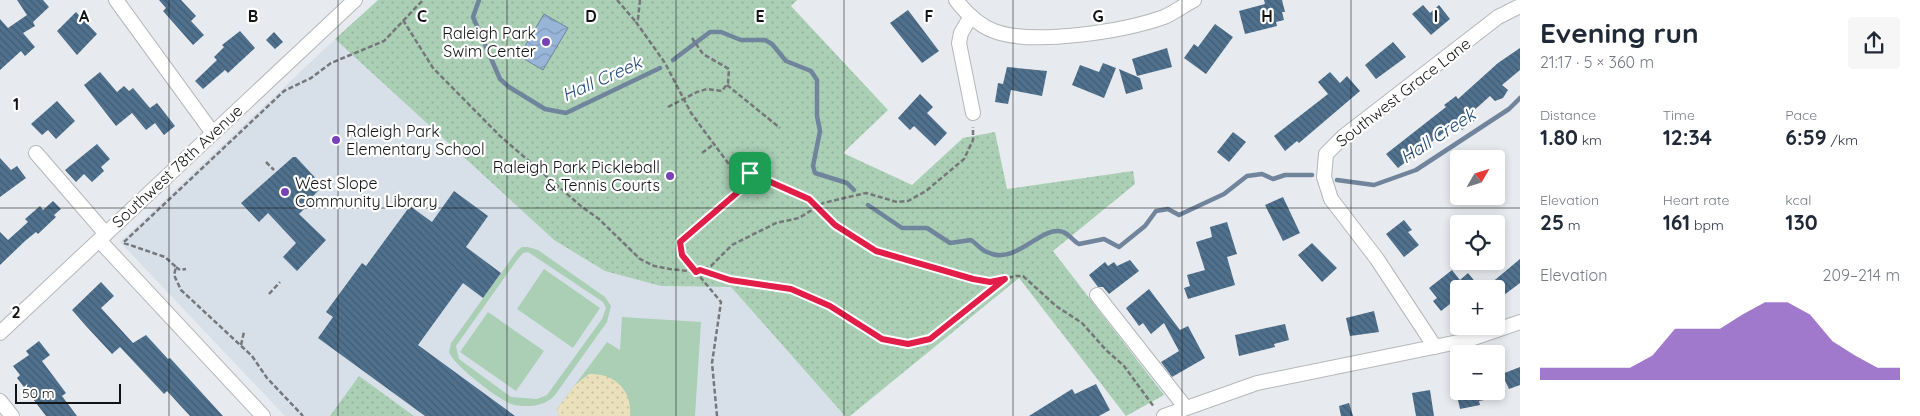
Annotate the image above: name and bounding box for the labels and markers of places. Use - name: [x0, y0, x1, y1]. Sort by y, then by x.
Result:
- place label: Raleigh Park Swim Center: [442, 23, 536, 61]
- marker: Raleigh Park Swim Center: [540, 36, 552, 48]
- place label: Raleigh Park Elementary School: [346, 121, 485, 159]
- marker: Raleigh Park Elementary School: [330, 134, 342, 146]
- pin: [729, 152, 771, 194]
- place label: Raleigh Park Pickleball & Tennis Courts: [493, 157, 660, 195]
- marker: Raleigh Park Pickleball & Tennis Courts: [664, 170, 676, 182]
- place label: West Slope Community Library: [295, 173, 438, 211]
- marker: West Slope Community Library: [279, 186, 291, 198]

